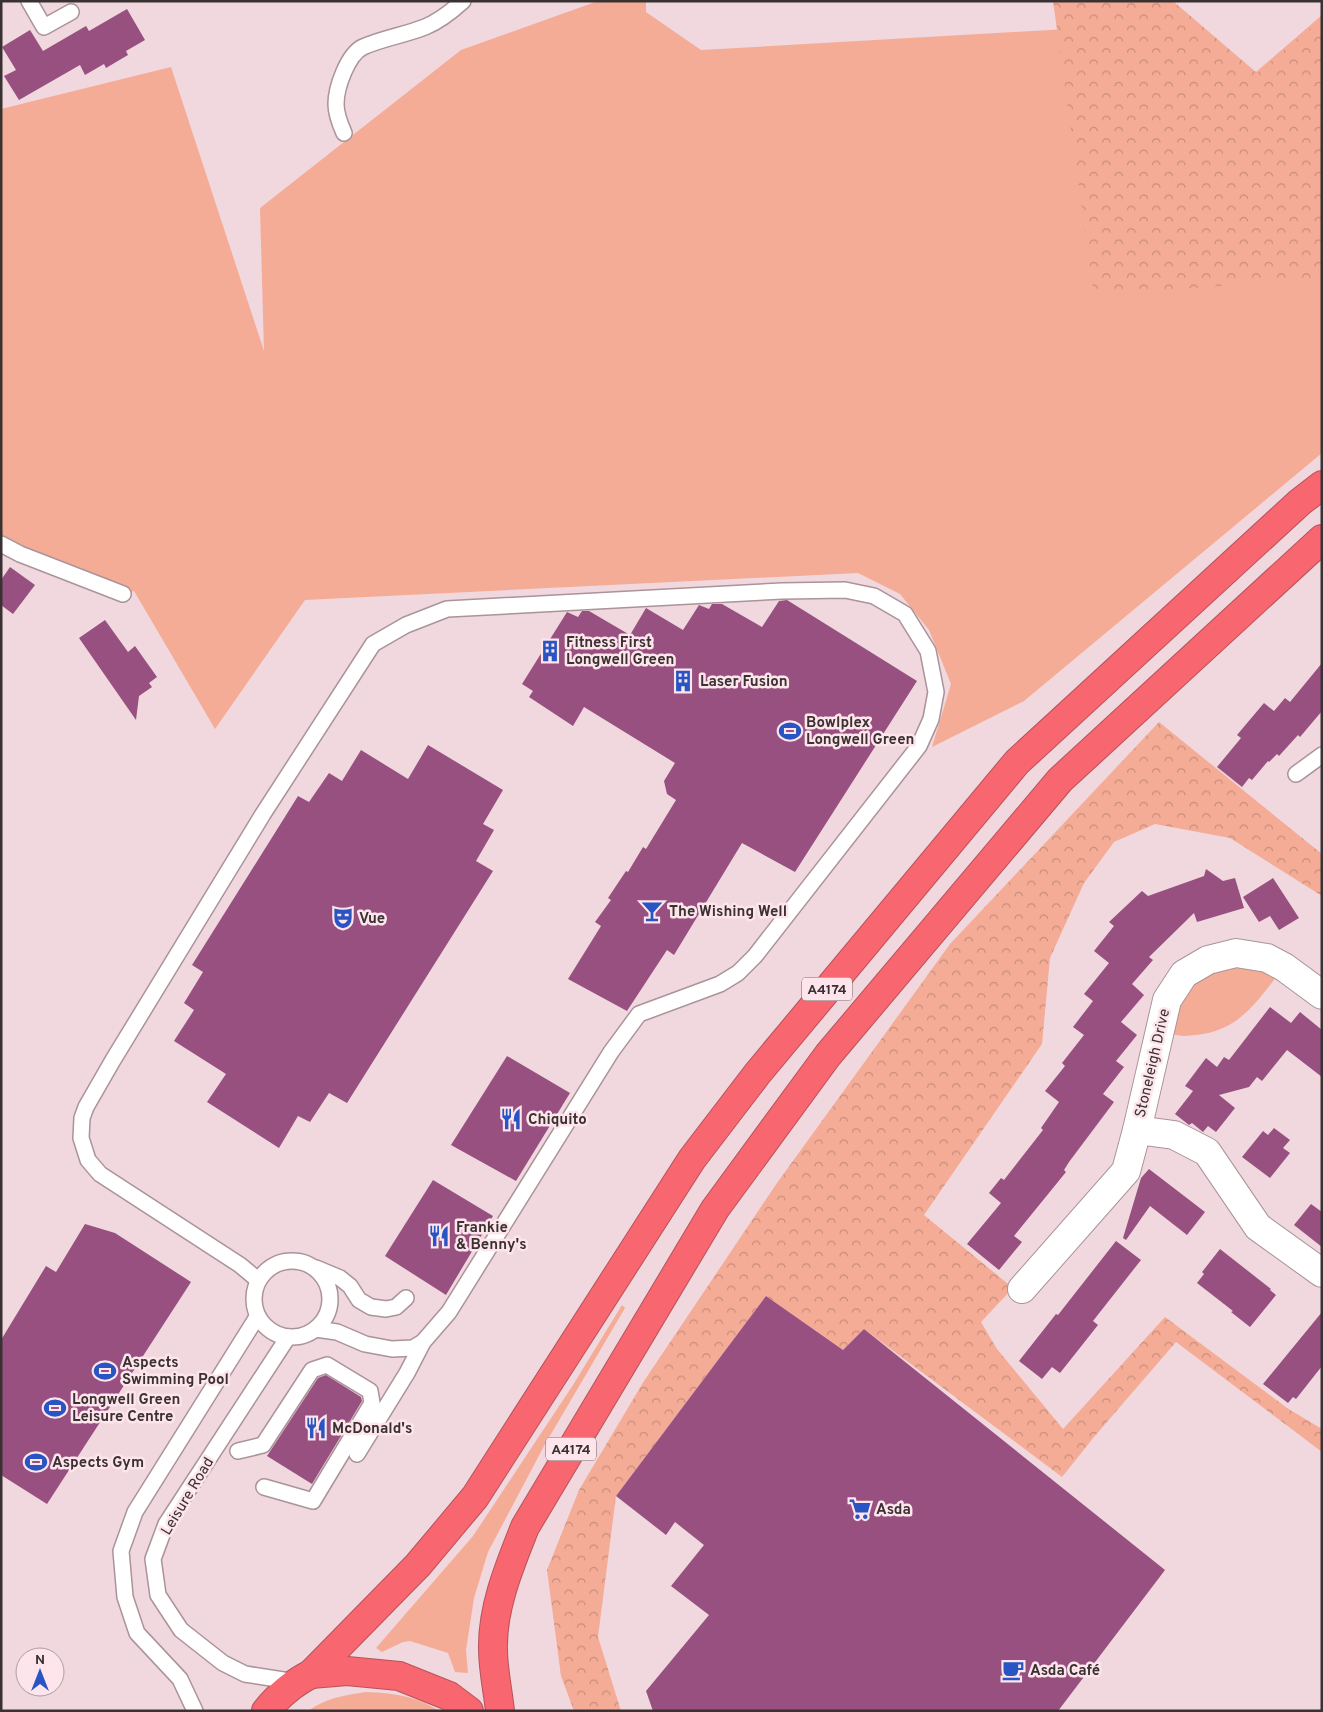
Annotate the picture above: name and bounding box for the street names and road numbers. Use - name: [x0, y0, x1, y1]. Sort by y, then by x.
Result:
- road number: A4174: [802, 978, 852, 1001]
- street label: Stoneleigh Drive: [1132, 1007, 1175, 1120]
- road number: A4174: [546, 1438, 596, 1460]
- street label: Leisure Road: [158, 1454, 219, 1539]

